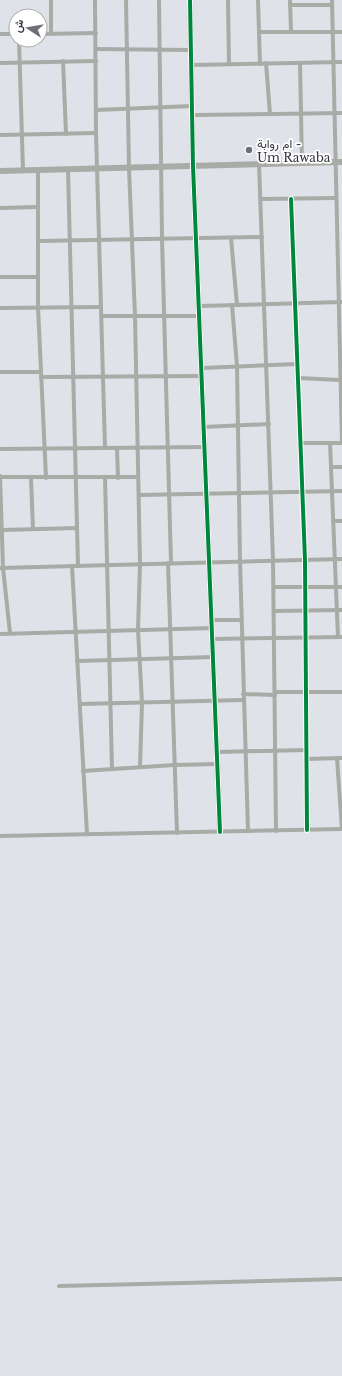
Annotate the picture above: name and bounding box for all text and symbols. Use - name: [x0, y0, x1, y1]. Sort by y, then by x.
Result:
- north arrow: [8, 8, 48, 48]
- text: ش: [10, 18, 26, 34]
- place label: ام روابة - Um Rawaba: [257, 136, 331, 165]
- marker: ام روابة - Um Rawaba: [244, 145, 254, 155]

